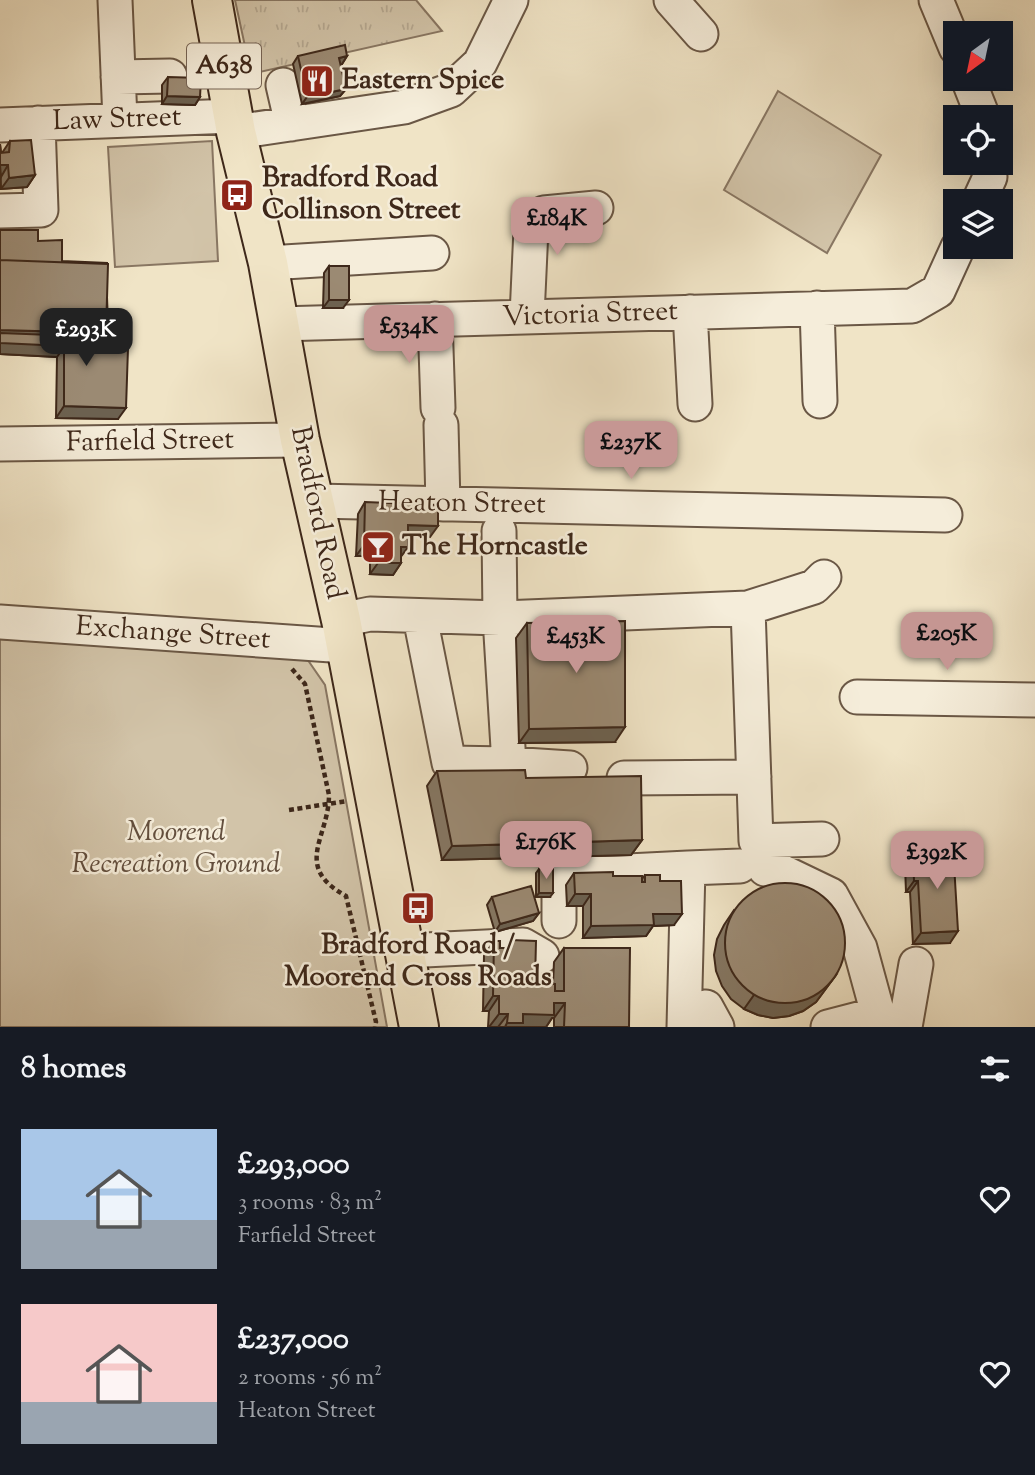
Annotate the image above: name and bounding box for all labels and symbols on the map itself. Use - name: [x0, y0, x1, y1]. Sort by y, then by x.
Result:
- north arrow: [943, 21, 1013, 91]
- road number: A638: [187, 44, 261, 88]
- place label: Eastern Spice: [342, 61, 504, 101]
- restaurant icon: Eastern Spice: [298, 62, 336, 100]
- street label: Law Street: [52, 98, 182, 142]
- place label: Bradford Road Collinson Street: [262, 159, 461, 231]
- bus stop icon: Bradford Road Collinson Street: [218, 176, 256, 214]
- pin: £184K: [508, 198, 606, 257]
- street label: Victoria Street: [501, 292, 679, 338]
- pin: £534K: [360, 306, 458, 365]
- pin: £293K: [37, 308, 135, 368]
- street label: Farfield Street: [66, 421, 235, 463]
- pin: £237K: [582, 421, 680, 481]
- street label: Bradford Road: [279, 423, 355, 603]
- street label: Heaton Street: [378, 483, 547, 525]
- place label: The Horncastle: [402, 527, 588, 567]
- bar icon: The Horncastle: [359, 528, 397, 566]
- street label: Exchange Street: [74, 607, 272, 661]
- pin: £205K: [898, 612, 996, 672]
- pin: £453K: [527, 616, 625, 675]
- park label: Moorend Recreation Ground: [72, 813, 280, 885]
- pin: £176K: [497, 822, 595, 881]
- pin: £392K: [888, 832, 986, 891]
- bus stop icon: Bradford Road / Moorend Cross Roads: [399, 889, 437, 927]
- place label: Bradford Road / Moorend Cross Roads: [284, 926, 552, 998]

